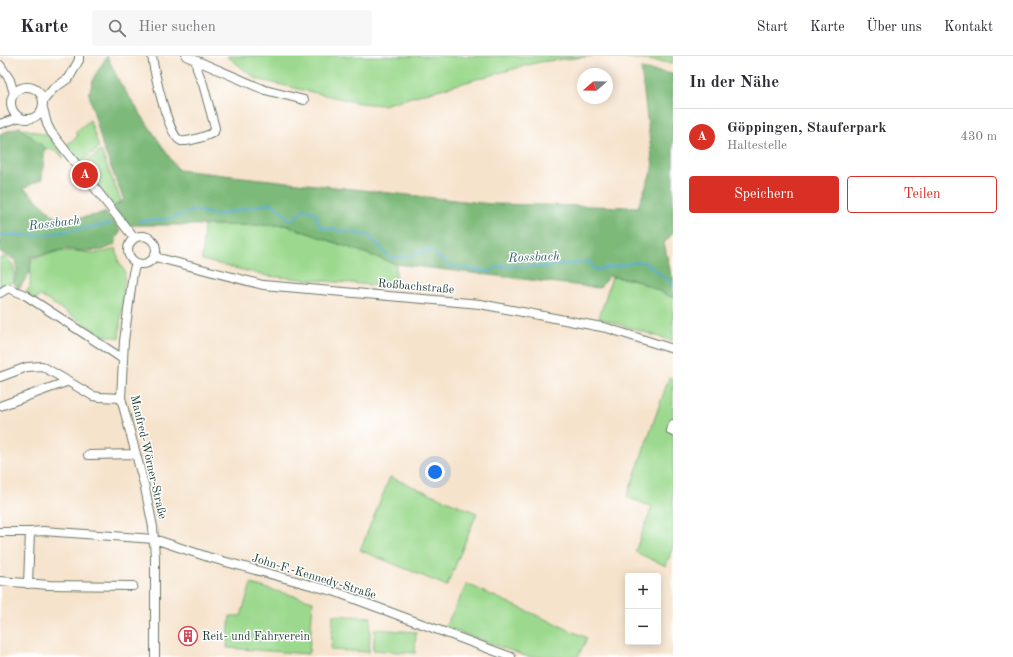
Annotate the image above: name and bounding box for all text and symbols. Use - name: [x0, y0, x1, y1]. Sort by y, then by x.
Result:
- search box: [92, 10, 372, 46]
- icon: search: [106, 17, 128, 39]
- text: Karte: [20, 18, 68, 37]
- text: Hier suchen: [138, 20, 216, 35]
- text: Start: [757, 20, 788, 34]
- text: Karte: [810, 20, 845, 34]
- text: Über uns: [867, 20, 922, 34]
- text: Kontakt: [944, 20, 993, 34]
- north arrow: [577, 68, 613, 104]
- text: In der Nähe: [689, 74, 779, 91]
- text: Göppingen, Stauferpark: [727, 121, 887, 136]
- text: A: [697, 130, 707, 143]
- text: 430 m: [960, 130, 997, 143]
- text: Haltestelle: [727, 139, 787, 152]
- pin: A: [72, 160, 98, 190]
- button: Speichern: [689, 176, 839, 213]
- button: Teilen: [847, 176, 997, 213]
- water label: Rossbach: [27, 214, 81, 233]
- water label: Rossbach: [507, 250, 560, 265]
- street label: Roßbachstraße: [377, 278, 455, 296]
- street label: Manfred-Wörner-Straße: [128, 394, 168, 521]
- your location: [425, 462, 445, 482]
- street label: John-F.-Kennedy-Straße: [250, 552, 378, 602]
- map controls: [625, 573, 661, 645]
- button: +: [625, 573, 661, 609]
- button: −: [625, 609, 661, 645]
- building icon: Reit- und Fahrverein: [177, 625, 199, 647]
- place label: Reit- und Fahrverein: [202, 631, 311, 643]

